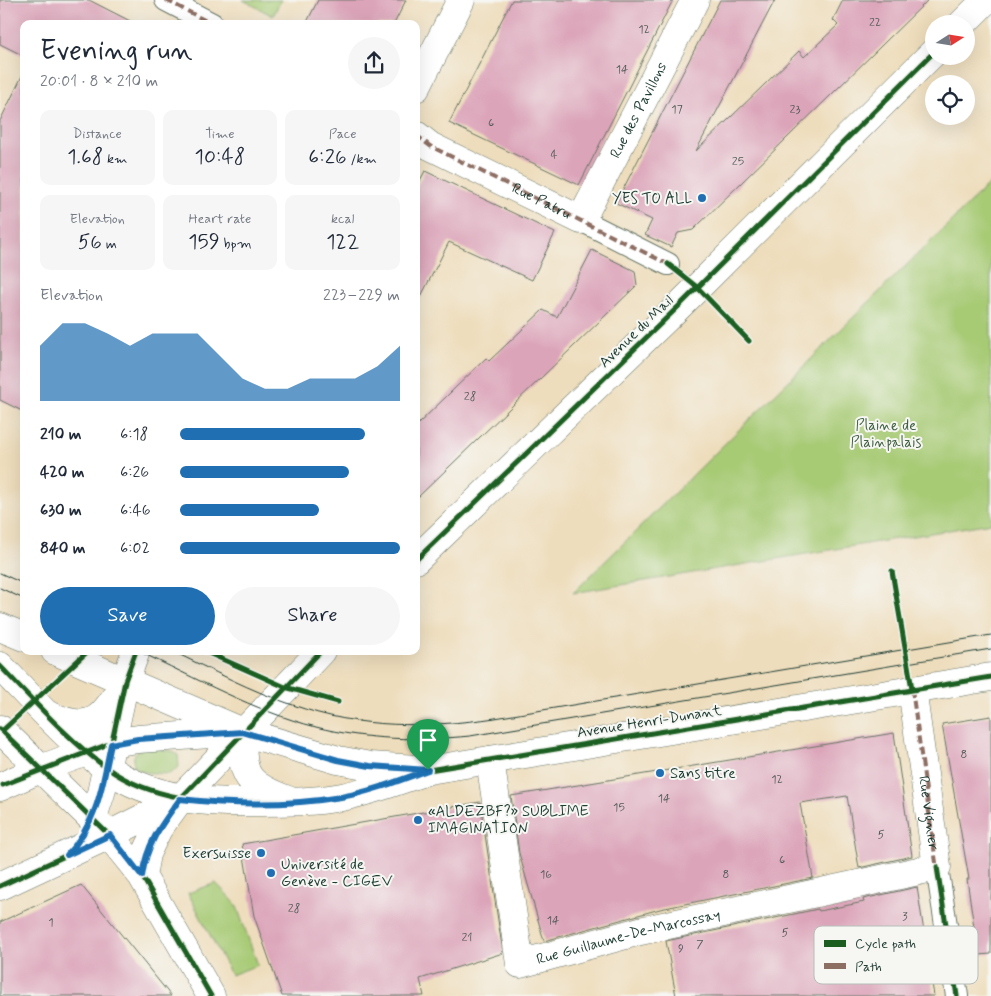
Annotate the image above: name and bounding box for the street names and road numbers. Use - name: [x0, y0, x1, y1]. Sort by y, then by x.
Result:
- street label: Rue des Pavillons: [606, 58, 672, 162]
- street label: Rue Patru: [508, 179, 574, 225]
- street label: Avenue du Mail: [595, 291, 678, 372]
- street label: Avenue Henri-Dunant: [575, 701, 723, 743]
- street label: Rue Vignier: [913, 775, 943, 851]
- street label: Rue Guillaume-De-Marcossay: [534, 905, 722, 970]

